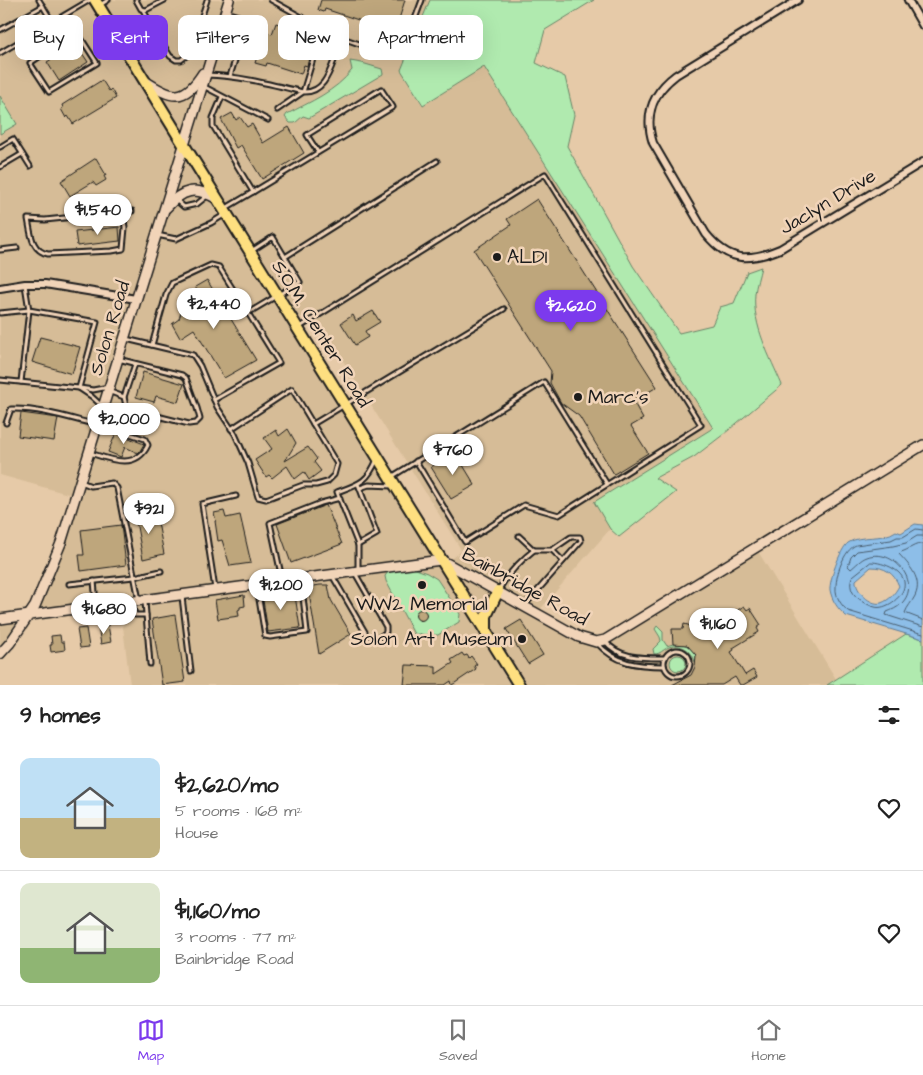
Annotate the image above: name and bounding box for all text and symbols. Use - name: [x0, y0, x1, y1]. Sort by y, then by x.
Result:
- chip: Buy: [15, 15, 83, 60]
- chip: Rent: [93, 15, 168, 60]
- chip: Filters: [178, 15, 268, 60]
- chip: New: [278, 15, 349, 60]
- chip: Apartment: [359, 15, 483, 60]
- street label: Jaclyn Drive: [775, 163, 882, 242]
- pin: $1,540: [57, 194, 139, 236]
- text: $1,540: [75, 199, 121, 221]
- place label: ALDI: [507, 244, 548, 271]
- marker: ALDI: [491, 251, 503, 263]
- street label: S.O.M. Center Road: [265, 255, 377, 413]
- street label: Solon Road: [83, 277, 137, 378]
- pin: $2,440: [173, 288, 255, 330]
- pin: $2,620: [530, 290, 612, 332]
- text: $2,440: [188, 293, 240, 315]
- text: $2,620: [546, 295, 596, 317]
- place label: Marc's: [588, 384, 649, 411]
- marker: Marc's: [572, 391, 584, 403]
- pin: $2,000: [83, 402, 165, 445]
- text: $2,000: [98, 408, 150, 430]
- pin: $760: [423, 434, 483, 476]
- text: $760: [434, 439, 472, 461]
- pin: $921: [119, 492, 179, 535]
- text: $921: [134, 498, 164, 520]
- street label: Bainbridge Road: [456, 541, 593, 634]
- pin: $1,200: [240, 568, 322, 611]
- text: $1,200: [259, 574, 303, 596]
- marker: WW2 Memorial: [416, 579, 428, 591]
- place label: WW2 Memorial: [356, 591, 488, 618]
- pin: $1,680: [63, 592, 145, 635]
- text: $1,680: [82, 598, 126, 620]
- pin: $1,160: [677, 608, 759, 650]
- text: $1,160: [700, 613, 736, 635]
- place label: Solon Art Museum: [351, 626, 512, 653]
- marker: Solon Art Museum: [516, 633, 528, 645]
- text: 9 homes: [20, 701, 101, 730]
- icon: filters: [875, 701, 903, 729]
- text: $2,620/mo: [175, 771, 279, 800]
- icon: home: [60, 778, 120, 838]
- icon: heart: [875, 794, 903, 822]
- text: 5 rooms · 168 m²: [175, 800, 302, 822]
- text: House: [175, 822, 219, 844]
- text: $1,160/mo: [175, 897, 260, 926]
- icon: home: [60, 903, 120, 963]
- icon: heart: [875, 919, 903, 947]
- text: 3 rooms · 77 m²: [175, 926, 296, 948]
- text: Bainbridge Road: [175, 948, 293, 970]
- tab: Map: [137, 1016, 165, 1066]
- tab: Saved: [439, 1016, 477, 1066]
- tab: Home: [751, 1016, 786, 1066]

